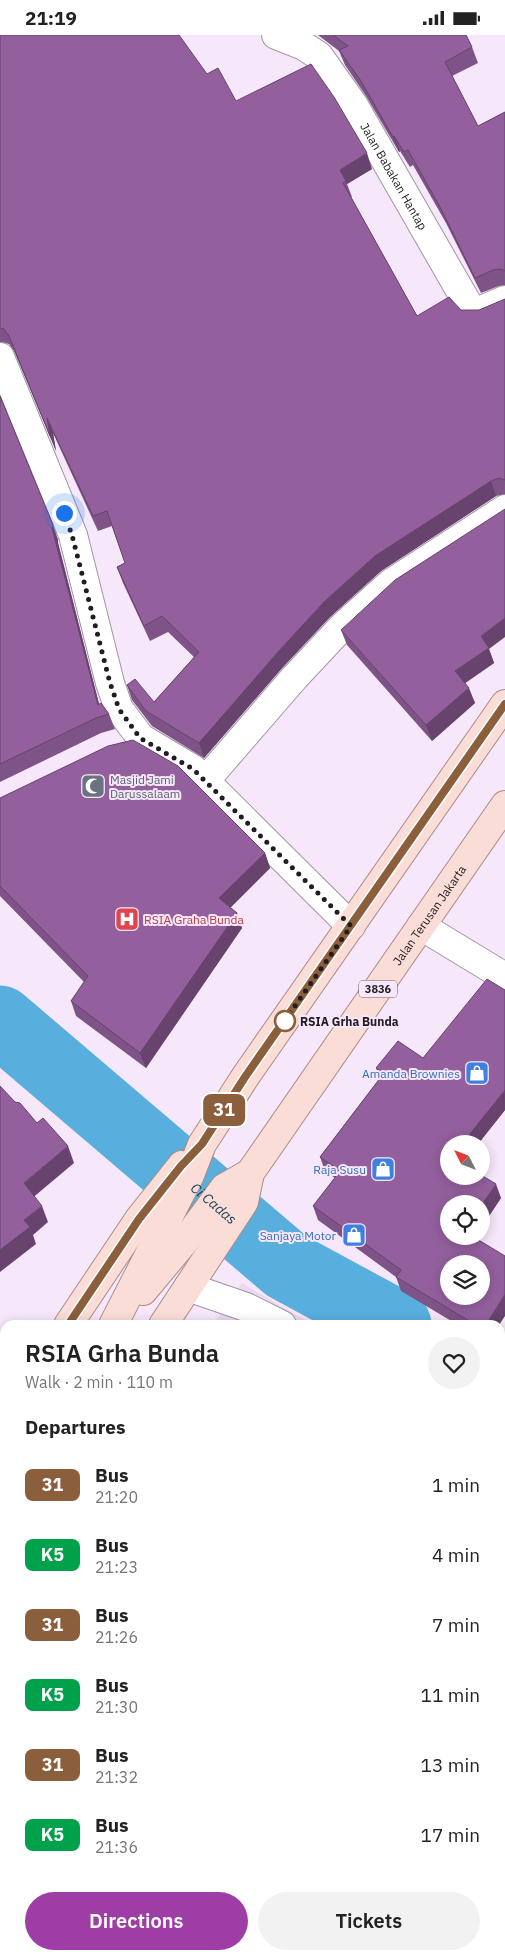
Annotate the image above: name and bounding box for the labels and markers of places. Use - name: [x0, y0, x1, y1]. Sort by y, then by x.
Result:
- place label: Masjid Jami Darussalaam: [110, 772, 180, 801]
- mosque icon: Masjid Jami Darussalaam: [80, 773, 106, 799]
- hospital icon: RSIA Graha Bunda: [114, 906, 140, 932]
- place label: RSIA Graha Bunda: [144, 912, 245, 927]
- marker: RSIA Grha Bunda: [274, 1010, 296, 1032]
- place label: RSIA Grha Bunda: [300, 1014, 399, 1029]
- shop icon: Amanda Brownies: [464, 1060, 490, 1086]
- place label: Amanda Brownies: [362, 1066, 460, 1081]
- shop icon: Raja Susu: [370, 1156, 396, 1182]
- place label: Raja Susu: [313, 1162, 366, 1177]
- shop icon: Sanjaya Motor: [341, 1222, 367, 1248]
- place label: Sanjaya Motor: [260, 1228, 337, 1243]

